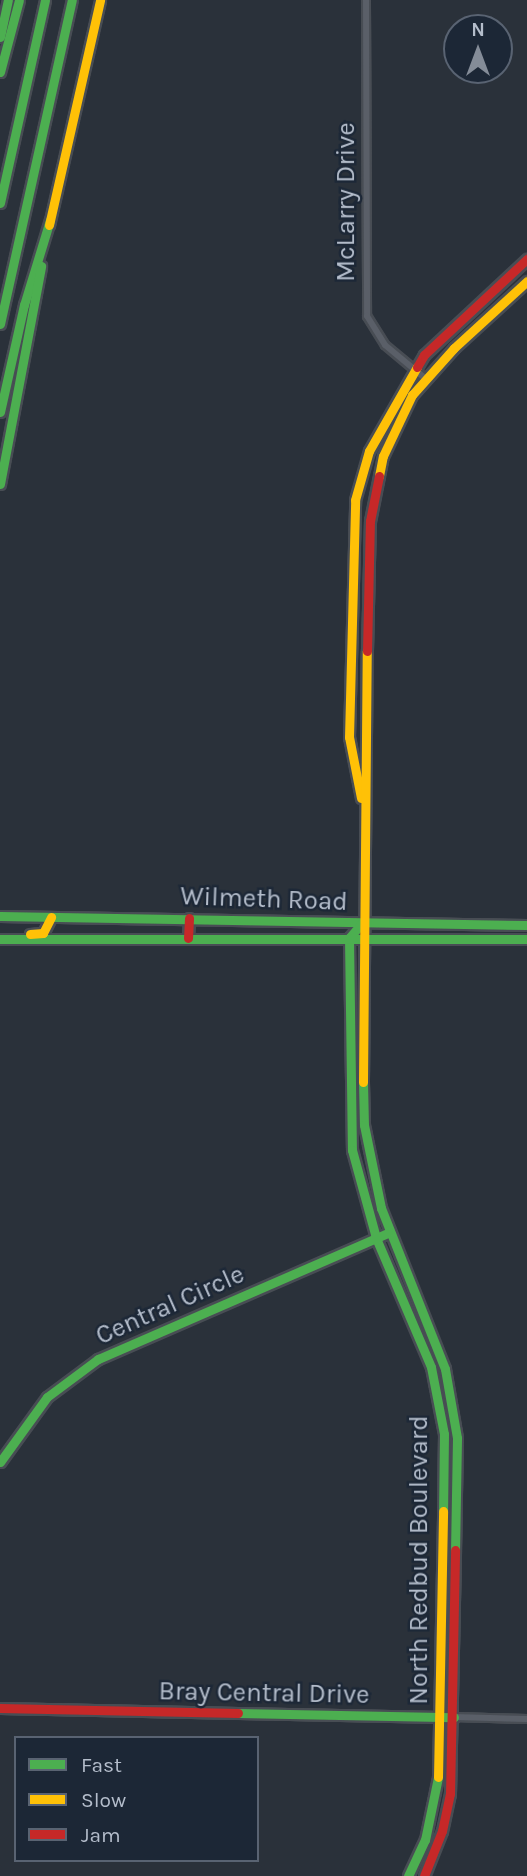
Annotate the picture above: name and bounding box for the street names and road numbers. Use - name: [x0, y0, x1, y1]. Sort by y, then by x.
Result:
- street label: McLarry Drive: [330, 122, 362, 282]
- street label: Wilmeth Road: [180, 880, 348, 918]
- street label: Central Circle: [91, 1258, 249, 1352]
- street label: North Redbud Boulevard: [403, 1415, 435, 1705]
- street label: Bray Central Drive: [158, 1676, 370, 1710]

